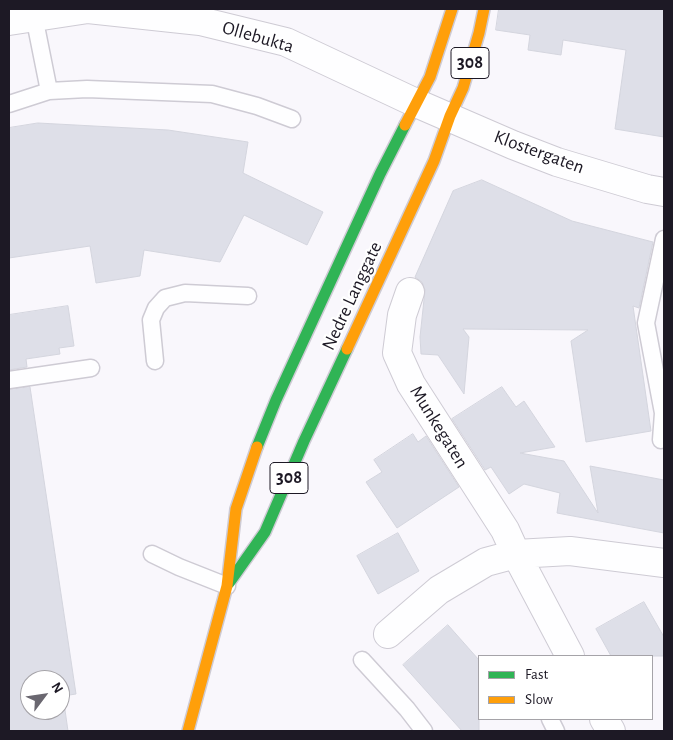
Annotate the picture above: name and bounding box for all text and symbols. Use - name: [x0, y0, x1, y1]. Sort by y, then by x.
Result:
- street label: Ollebukta: [220, 16, 296, 58]
- road number: 308: [451, 48, 489, 78]
- street label: Klostergaten: [491, 125, 587, 179]
- street label: Nedre Langgate: [317, 238, 387, 354]
- street label: Munkegaten: [405, 382, 473, 472]
- road number: 308: [270, 462, 308, 493]
- legend: [478, 655, 653, 720]
- text: Fast: [525, 667, 548, 682]
- north arrow: [20, 670, 70, 720]
- text: N: [48, 680, 66, 696]
- text: Slow: [525, 692, 553, 707]

